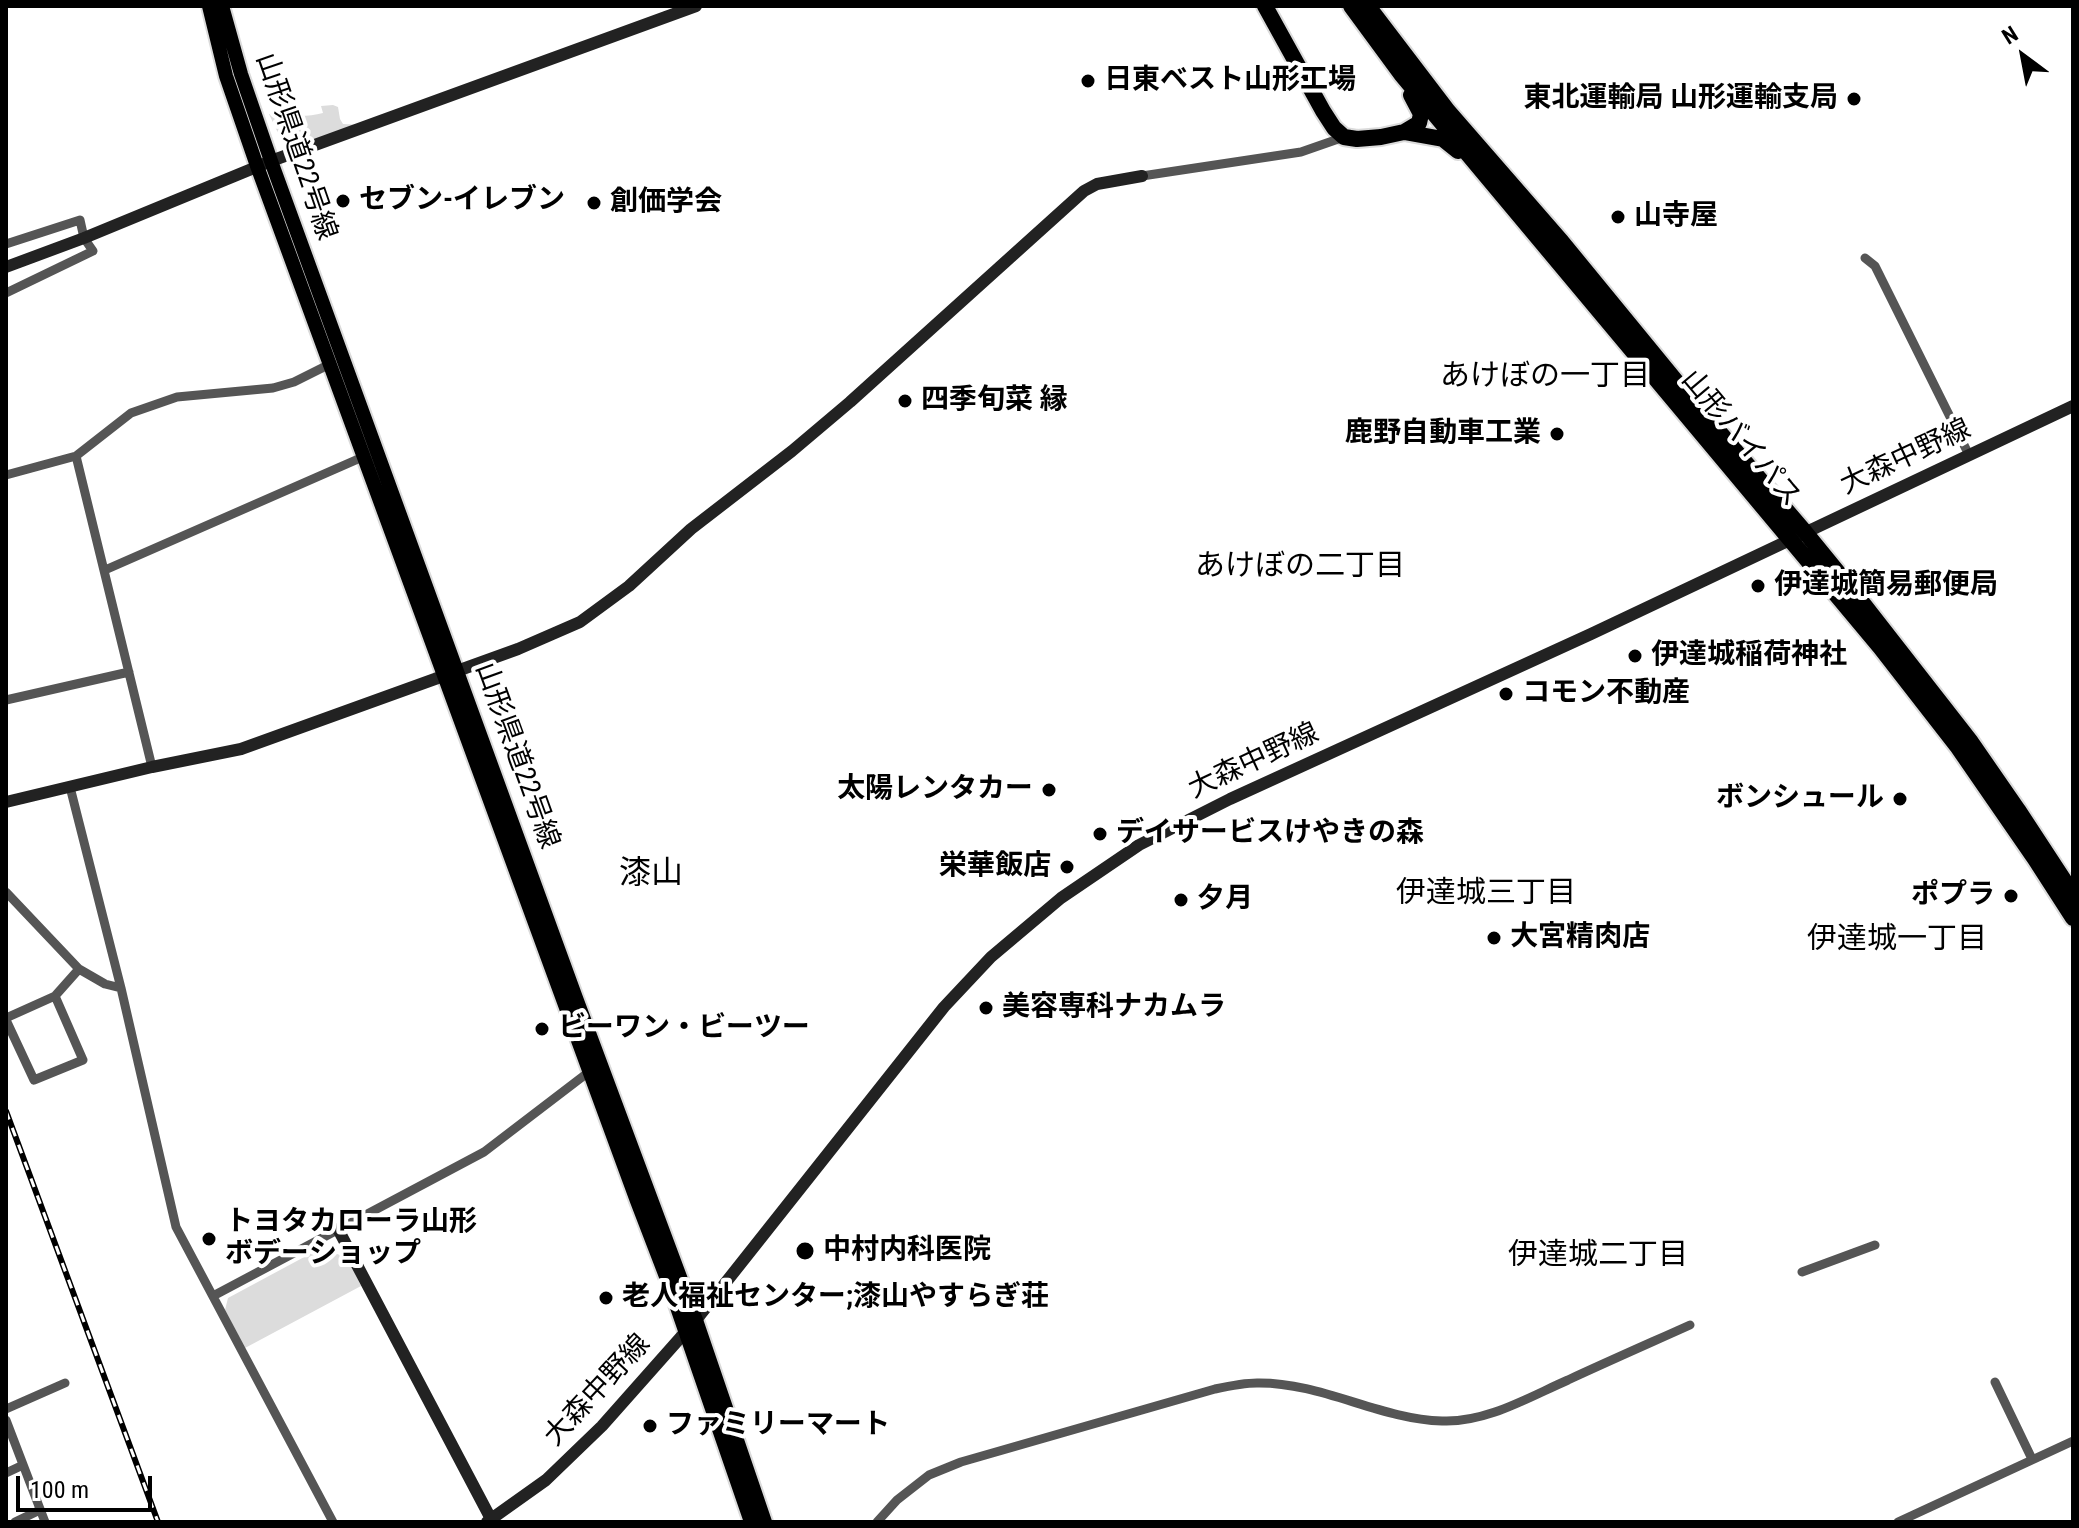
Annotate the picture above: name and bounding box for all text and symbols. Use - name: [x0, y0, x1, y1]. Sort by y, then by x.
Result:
- north arrow: [1983, 16, 2063, 96]
- text: N: [1998, 21, 2022, 49]
- street label: 山形県道22号線: [247, 49, 343, 245]
- place label: 日東ベスト山形工場: [1104, 64, 1356, 98]
- marker: 日東ベスト山形工場: [1079, 72, 1097, 90]
- place label: 東北運輸局 山形運輸支局: [1524, 82, 1838, 116]
- marker: 東北運輸局 山形運輸支局: [1845, 90, 1863, 108]
- place label: セブン-イレブン: [359, 184, 565, 218]
- place label: 創価学会: [610, 186, 722, 220]
- marker: セブン-イレブン: [334, 192, 352, 210]
- marker: 創価学会: [585, 194, 603, 212]
- place label: 山寺屋: [1634, 200, 1718, 234]
- marker: 山寺屋: [1609, 208, 1627, 226]
- district label: あけぼの一丁目: [1440, 359, 1650, 395]
- street label: 山形バイパス: [1673, 364, 1807, 514]
- place label: 四季旬菜 縁: [921, 384, 1067, 418]
- marker: 四季旬菜 縁: [896, 392, 914, 410]
- street label: 大森中野線: [1835, 413, 1977, 503]
- place label: 鹿野自動車工業: [1345, 417, 1541, 451]
- marker: 鹿野自動車工業: [1548, 425, 1566, 443]
- district label: あけぼの二丁目: [1195, 549, 1405, 585]
- place label: 伊達城簡易郵便局: [1774, 569, 1998, 603]
- marker: 伊達城簡易郵便局: [1749, 577, 1767, 595]
- place label: 伊達城稲荷神社: [1651, 639, 1847, 673]
- marker: 伊達城稲荷神社: [1626, 647, 1644, 665]
- street label: 山形県道22号線: [467, 658, 565, 854]
- place label: コモン不動産: [1522, 677, 1690, 711]
- marker: コモン不動産: [1497, 685, 1515, 703]
- street label: 大森中野線: [1183, 717, 1325, 807]
- place label: 太陽レンタカー: [837, 773, 1033, 807]
- marker: 太陽レンタカー: [1040, 781, 1058, 799]
- place label: ボンシュール: [1716, 782, 1884, 816]
- marker: ボンシュール: [1891, 790, 1909, 808]
- place label: デイサービスけやきの森: [1116, 817, 1424, 851]
- marker: デイサービスけやきの森: [1091, 825, 1109, 843]
- place label: 栄華飯店: [939, 850, 1051, 884]
- district label: 漆山: [619, 856, 683, 894]
- marker: 栄華飯店: [1058, 858, 1076, 876]
- district label: 伊達城三丁目: [1396, 876, 1576, 912]
- place label: ポプラ: [1911, 879, 1995, 913]
- place label: 夕月: [1197, 883, 1253, 917]
- marker: ポプラ: [2002, 887, 2020, 905]
- marker: 夕月: [1172, 891, 1190, 909]
- place label: 大宮精肉店: [1510, 921, 1650, 955]
- district label: 伊達城一丁目: [1807, 922, 1987, 958]
- marker: 大宮精肉店: [1485, 929, 1503, 947]
- place label: 美容専科ナカムラ: [1002, 991, 1226, 1025]
- marker: 美容専科ナカムラ: [977, 999, 995, 1017]
- place label: ビーワン・ビーツー: [558, 1012, 810, 1046]
- marker: ビーワン・ビーツー: [533, 1020, 551, 1038]
- place label: トヨタカローラ山形 ボデーショップ: [225, 1206, 477, 1272]
- marker: トヨタカローラ山形 ボデーショップ: [200, 1230, 218, 1248]
- place label: 中村内科医院: [823, 1234, 991, 1268]
- district label: 伊達城二丁目: [1508, 1238, 1688, 1274]
- marker: 中村内科医院: [794, 1240, 816, 1262]
- place label: 老人福祉センター;漆山やすらぎ荘: [622, 1281, 1049, 1315]
- marker: 老人福祉センター;漆山やすらぎ荘: [597, 1289, 615, 1307]
- street label: 大森中野線: [538, 1328, 658, 1454]
- place label: ファミリーマート: [666, 1409, 890, 1443]
- marker: ファミリーマート: [641, 1417, 659, 1435]
- scale bar: [20, 1460, 156, 1510]
- text: 100 m: [30, 1476, 89, 1504]

